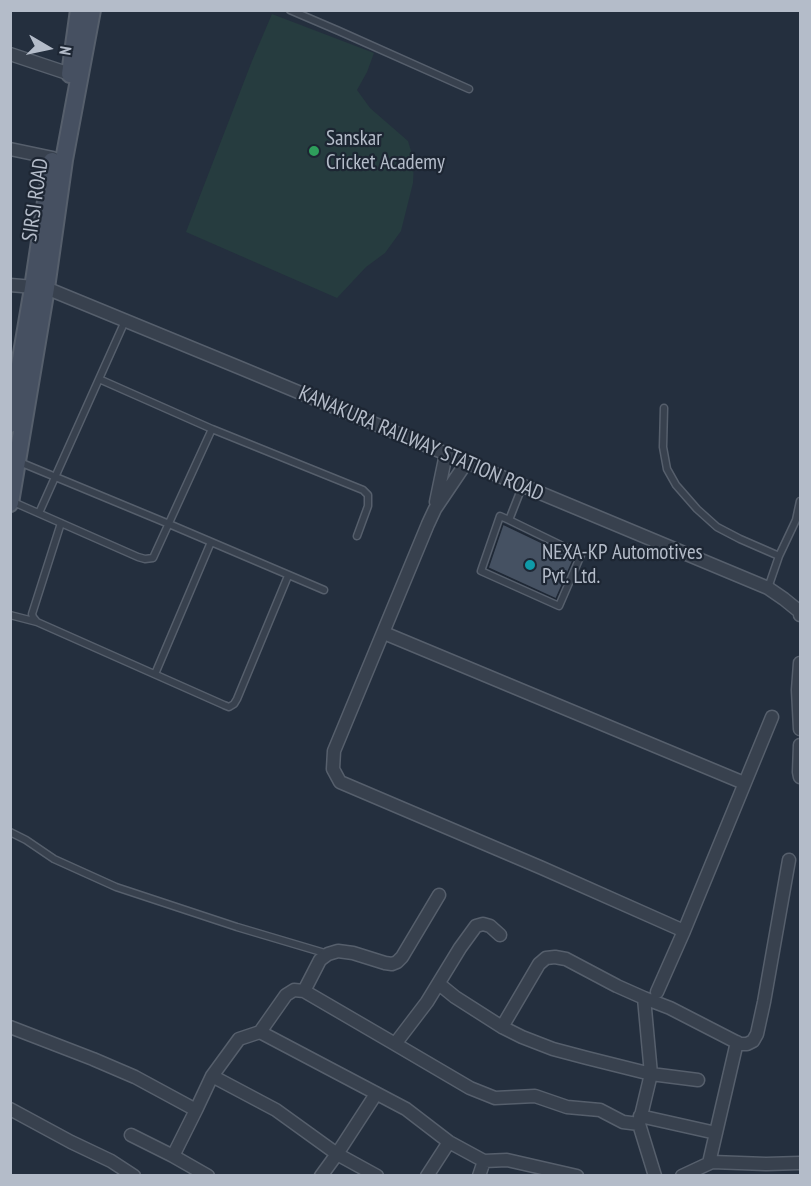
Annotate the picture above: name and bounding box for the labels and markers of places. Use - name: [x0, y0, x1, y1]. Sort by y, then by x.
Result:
- place label: Sanskar Cricket Academy: [326, 126, 445, 176]
- marker: Sanskar Cricket Academy: [307, 144, 321, 158]
- place label: NEXA-KP Automotives Pvt. Ltd.: [542, 540, 703, 590]
- marker: NEXA-KP Automotives Pvt. Ltd.: [523, 558, 537, 572]

